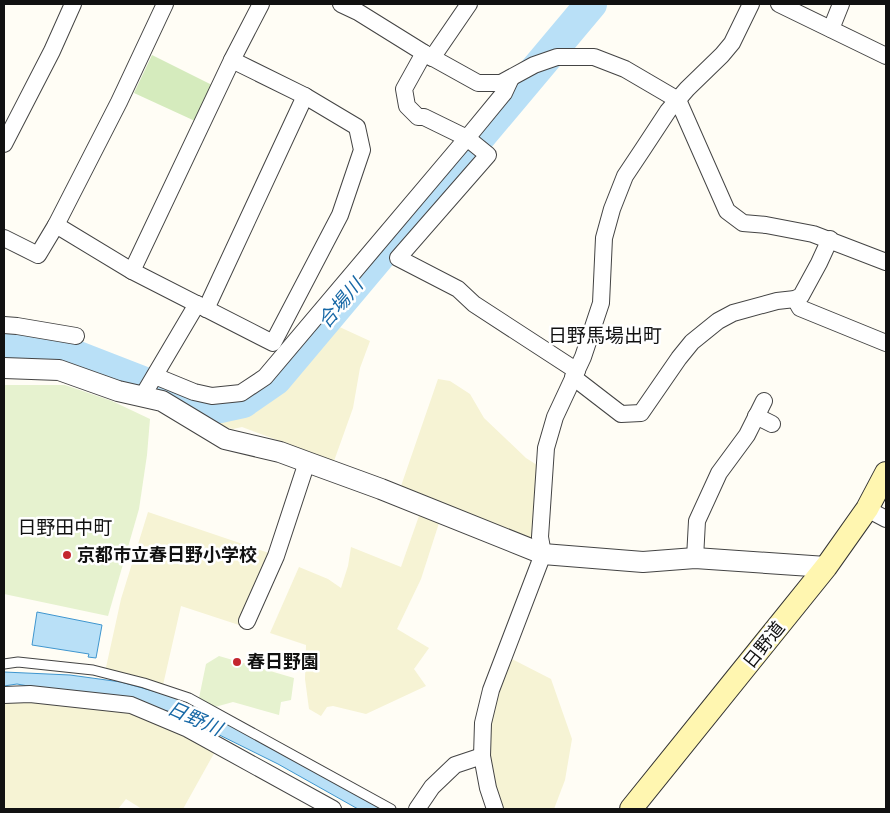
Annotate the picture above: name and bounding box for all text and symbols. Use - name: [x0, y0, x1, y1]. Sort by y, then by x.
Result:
- water label: 合場川: [313, 273, 369, 333]
- district label: 日野馬場出町: [548, 324, 662, 347]
- district label: 日野田中町: [17, 516, 113, 539]
- place label: 京都市立春日野小学校: [77, 544, 257, 566]
- marker: 京都市立春日野小学校: [61, 549, 73, 561]
- street label: 日野道: [738, 617, 790, 673]
- place label: 春日野園: [247, 651, 319, 673]
- marker: 春日野園: [231, 656, 243, 668]
- water label: 日野川: [164, 696, 227, 741]

